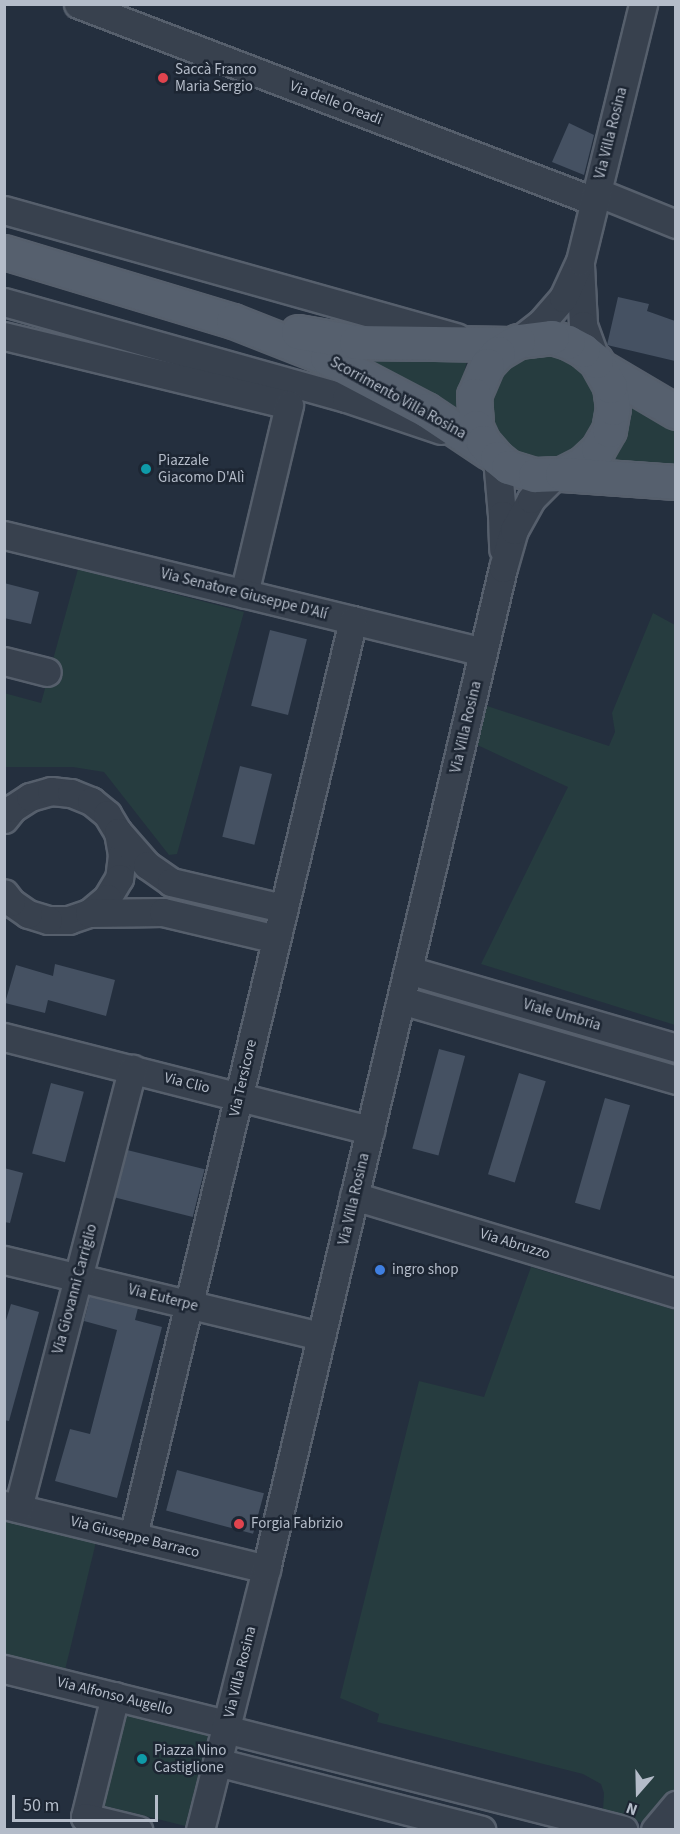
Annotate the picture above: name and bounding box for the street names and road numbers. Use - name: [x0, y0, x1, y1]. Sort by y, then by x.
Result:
- street label: Via delle Oreadi: [287, 77, 385, 129]
- street label: Via Villa Rosina: [591, 85, 631, 181]
- street label: Scorrimento Villa Rosina: [327, 353, 469, 443]
- street label: Via Senatore Giuseppe D'Alí: [159, 565, 329, 623]
- street label: Via Villa Rosina: [447, 679, 485, 775]
- street label: Viale Umbria: [521, 995, 603, 1035]
- street label: Via Tersicore: [225, 1038, 261, 1118]
- street label: Via Clio: [162, 1069, 212, 1097]
- street label: Via Villa Rosina: [335, 1151, 373, 1247]
- street label: Via Giovanni Carriglio: [49, 1222, 101, 1356]
- street label: Via Abruzzo: [478, 1225, 552, 1263]
- street label: Via Euterpe: [126, 1281, 200, 1315]
- street label: Via Giuseppe Barraco: [69, 1512, 201, 1562]
- street label: Via Villa Rosina: [220, 1624, 260, 1720]
- street label: Via Alfonso Augello: [55, 1673, 175, 1719]

